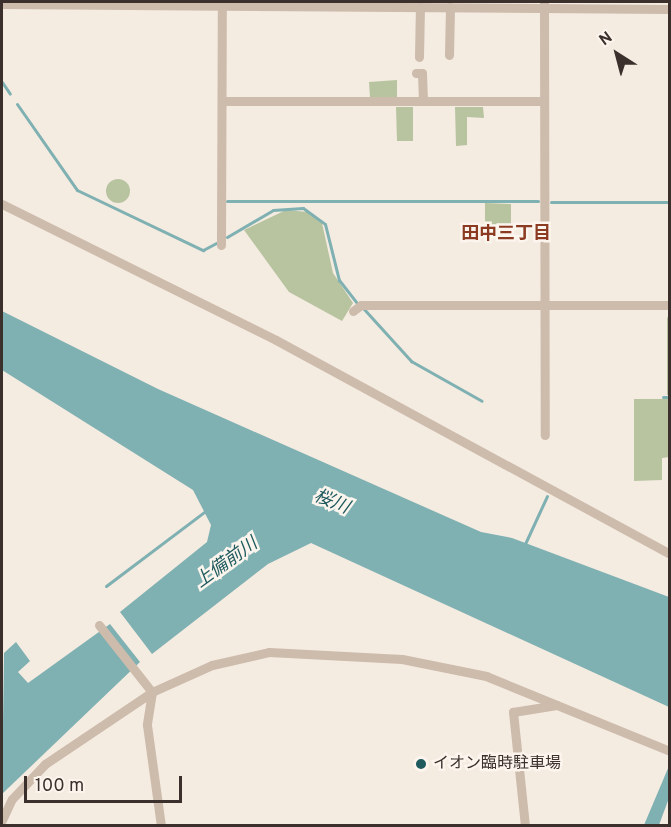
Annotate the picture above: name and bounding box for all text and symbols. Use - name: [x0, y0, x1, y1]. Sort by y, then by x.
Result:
- north arrow: [587, 24, 647, 84]
- text: N: [596, 28, 617, 51]
- district label: 田中三丁目: [461, 224, 551, 246]
- water label: 桜川: [310, 486, 352, 520]
- water label: 上備前川: [192, 534, 262, 594]
- place label: イオン臨時駐車場: [433, 754, 561, 774]
- marker: イオン臨時駐車場: [414, 757, 428, 771]
- scale bar: [27, 764, 184, 802]
- text: 100 m: [35, 775, 84, 798]

